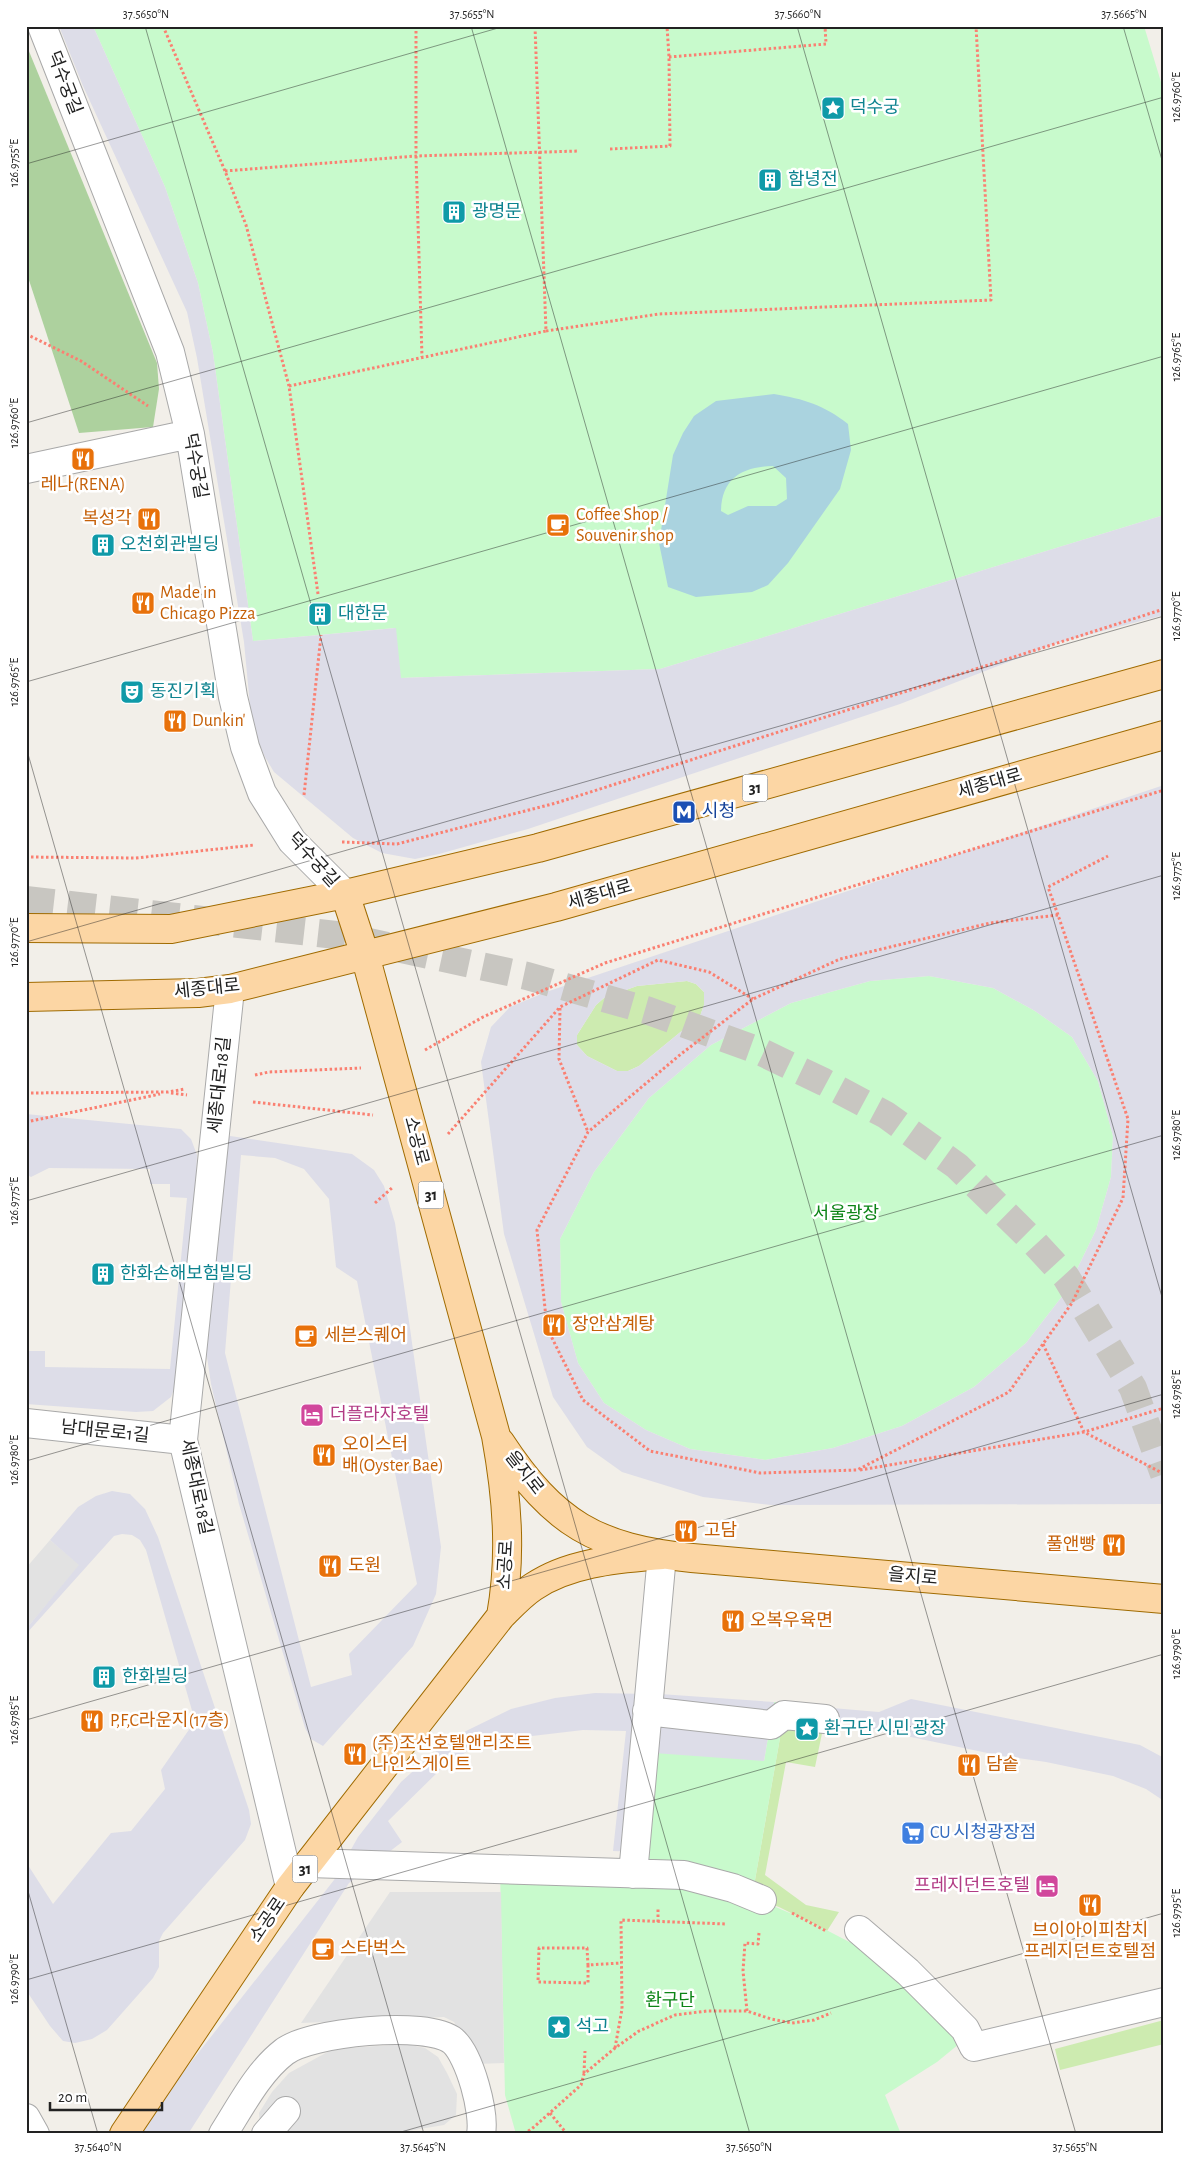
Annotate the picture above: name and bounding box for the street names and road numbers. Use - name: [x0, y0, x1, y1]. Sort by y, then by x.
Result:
- street label: 덕수궁길: [44, 48, 86, 117]
- street label: 덕수궁길: [180, 431, 212, 500]
- street label: 세종대로: [955, 764, 1024, 802]
- road number: 31: [742, 774, 768, 801]
- street label: 덕수궁길: [284, 828, 343, 891]
- street label: 세종대로: [565, 875, 634, 913]
- street label: 세종대로: [173, 975, 241, 1001]
- street label: 세종대로18길: [204, 1035, 234, 1134]
- street label: 소공로: [401, 1114, 432, 1167]
- road number: 31: [418, 1182, 444, 1208]
- street label: 남대문로1길: [60, 1417, 150, 1446]
- street label: 세종대로18길: [177, 1437, 217, 1537]
- street label: 을지로: [502, 1447, 548, 1498]
- street label: 소공로: [495, 1540, 516, 1590]
- street label: 을지로: [887, 1564, 939, 1588]
- road number: 31: [292, 1856, 318, 1882]
- street label: 소공로: [246, 1894, 289, 1946]

